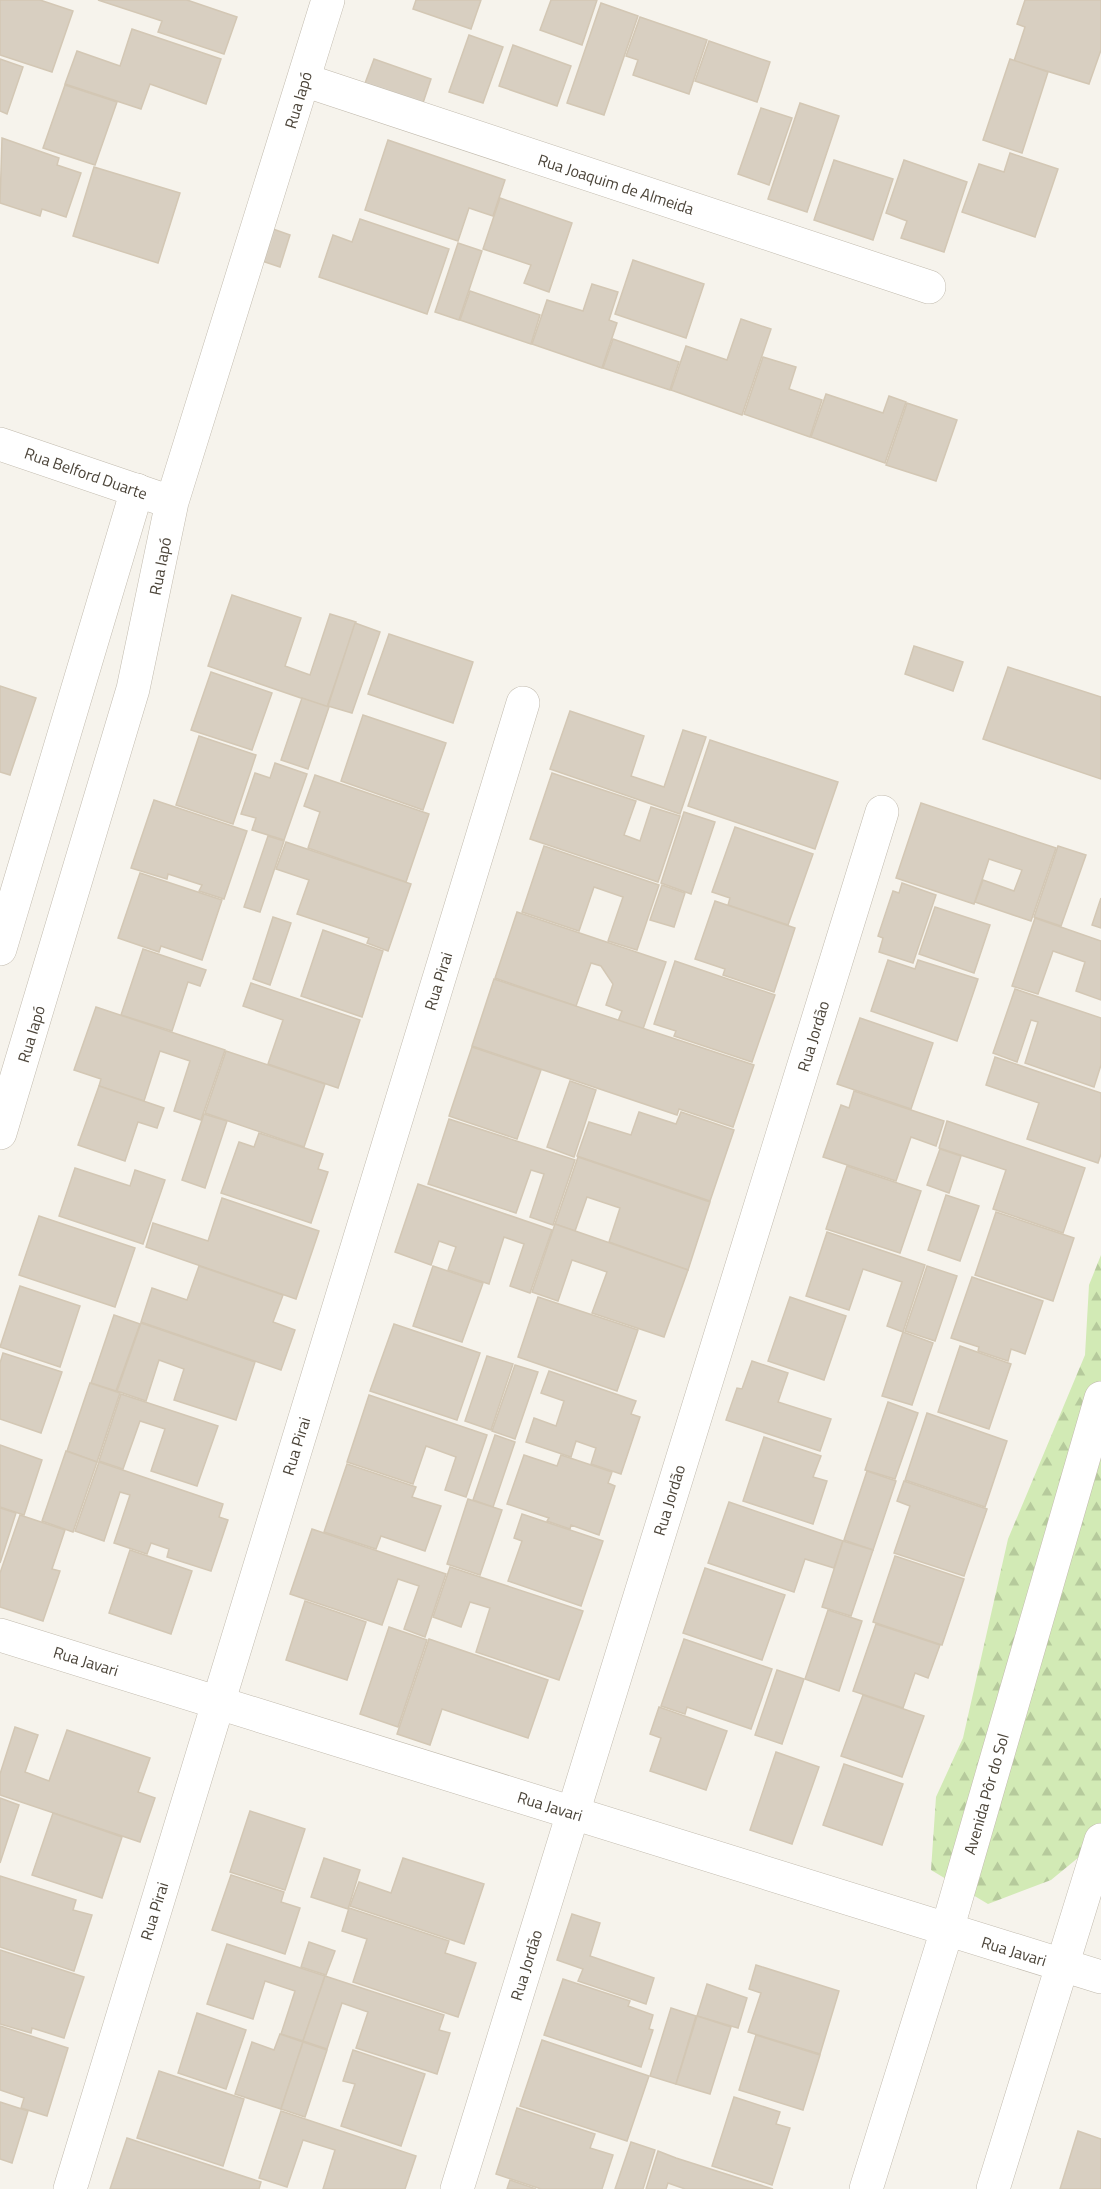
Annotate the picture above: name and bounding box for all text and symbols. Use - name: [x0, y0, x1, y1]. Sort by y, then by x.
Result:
- street label: Rua Iapó: [278, 68, 318, 132]
- street label: Rua Joaquim de Almeida: [535, 147, 697, 221]
- street label: Rua Belford Duarte: [21, 441, 151, 505]
- street label: Rua Iapó: [143, 535, 177, 597]
- street label: Rua Pirai: [418, 949, 458, 1013]
- street label: Rua Jordão: [791, 998, 835, 1074]
- street label: Rua Iapó: [11, 1002, 51, 1066]
- street label: Rua Pirai: [276, 1414, 316, 1478]
- street label: Rua Jordão: [647, 1462, 691, 1538]
- street label: Rua Javari: [50, 1640, 122, 1682]
- street label: Avenida Pôr do Sol: [957, 1731, 1015, 1857]
- street label: Rua Javari: [514, 1785, 586, 1827]
- street label: Rua Pirai: [134, 1879, 174, 1943]
- street label: Rua Jordão: [504, 1927, 548, 2003]
- street label: Rua Javari: [978, 1930, 1050, 1972]

